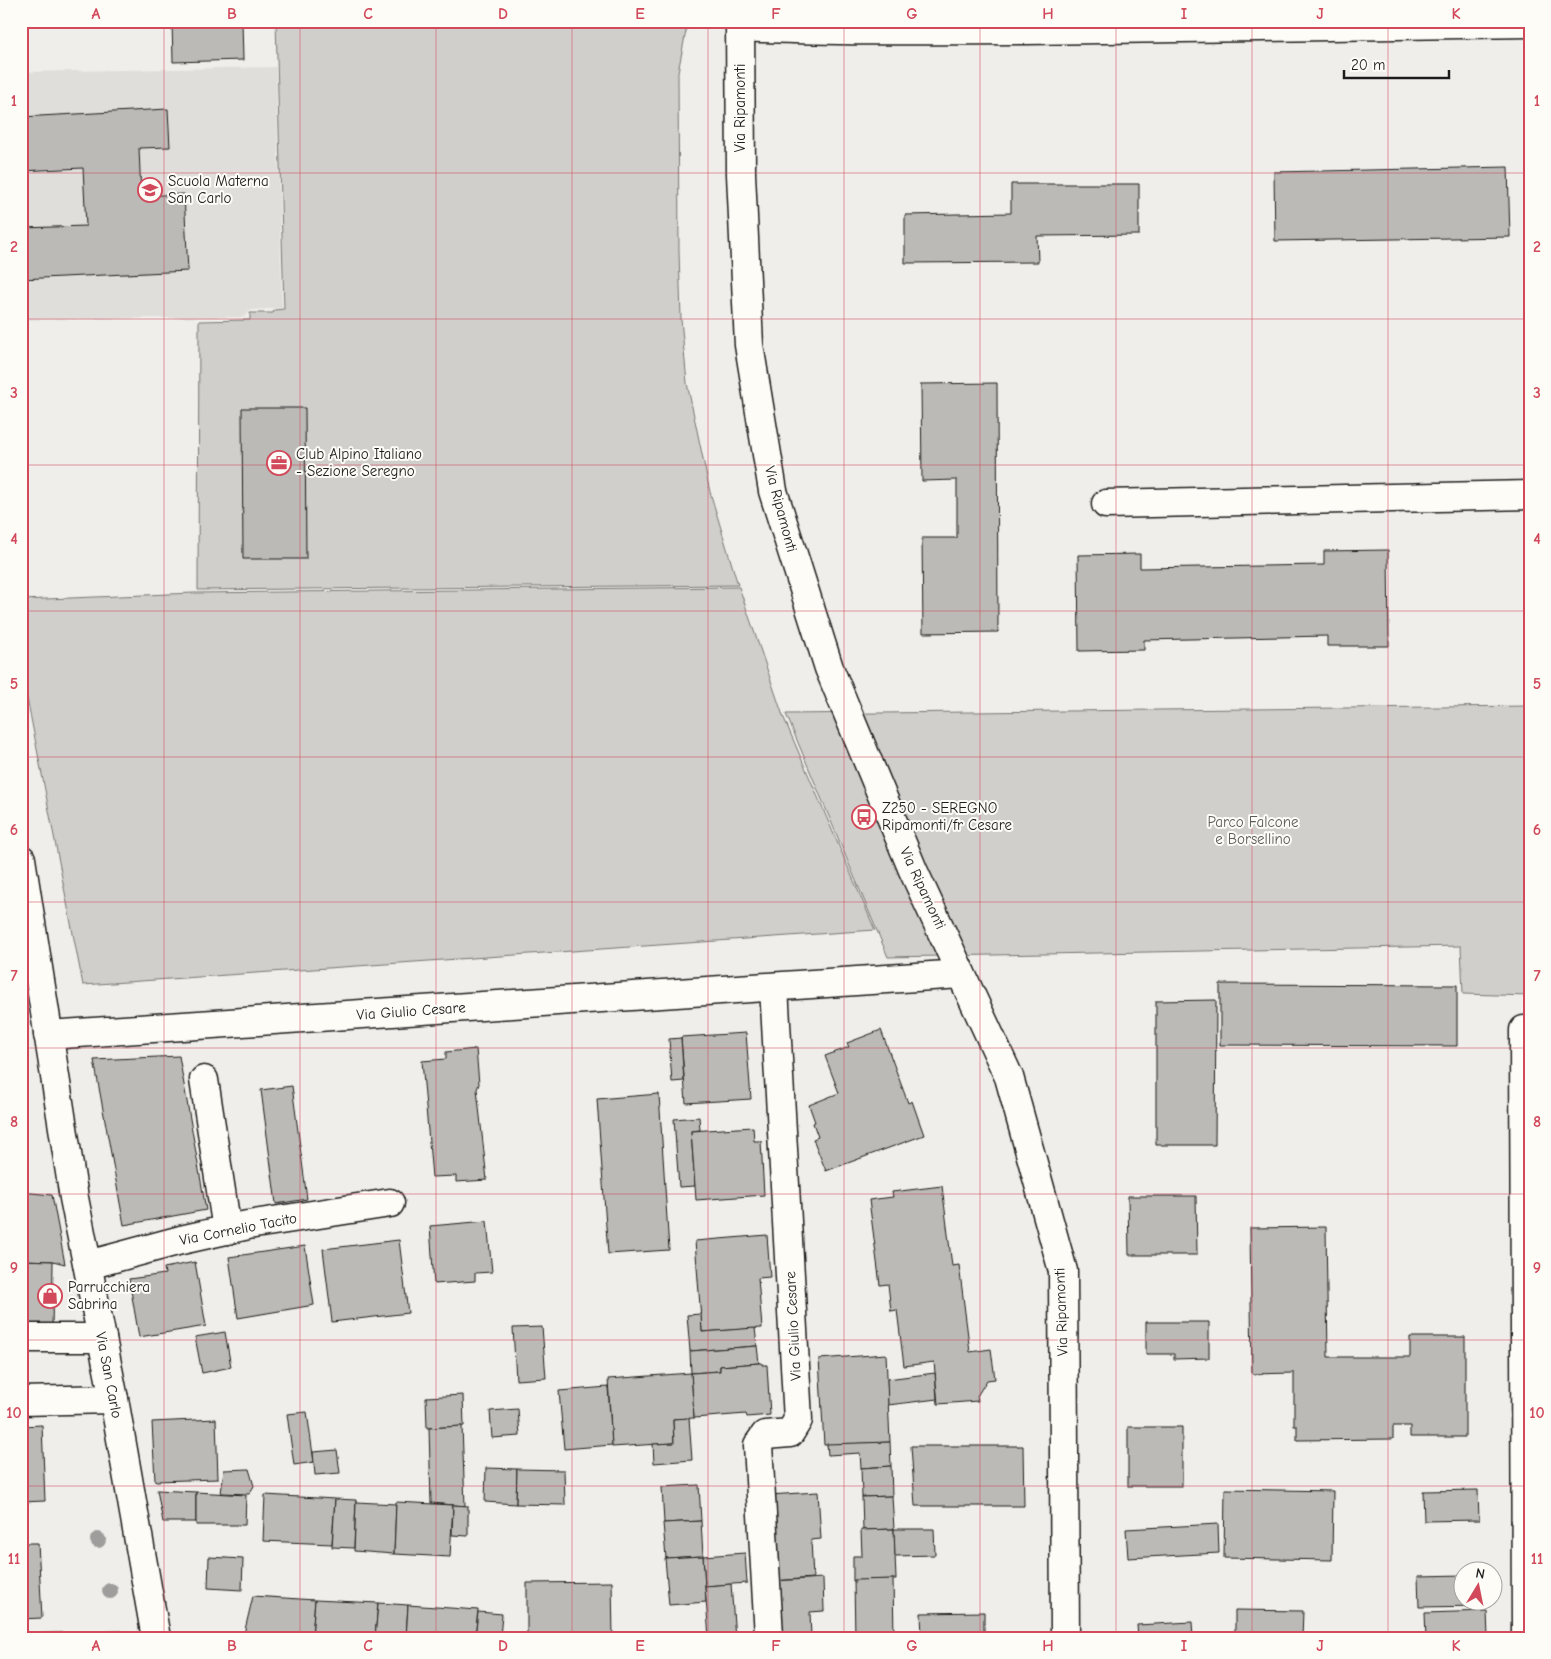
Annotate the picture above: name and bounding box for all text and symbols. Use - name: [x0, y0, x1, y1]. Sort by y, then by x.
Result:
- text: A: [92, 5, 101, 23]
- text: B: [227, 5, 237, 23]
- text: C: [363, 5, 373, 23]
- text: D: [498, 5, 508, 23]
- text: E: [635, 5, 645, 23]
- text: F: [771, 5, 781, 23]
- text: G: [906, 5, 918, 23]
- text: H: [1042, 5, 1054, 23]
- text: I: [1181, 5, 1187, 23]
- text: J: [1316, 5, 1324, 23]
- text: K: [1451, 5, 1461, 23]
- scale bar: [1344, 48, 1448, 80]
- text: 20 m: [1351, 56, 1385, 74]
- street label: Via Ripamonti: [731, 64, 749, 152]
- text: 1: [11, 92, 17, 110]
- text: 1: [1534, 92, 1540, 110]
- place label: Scuola Materna San Carlo: [168, 172, 269, 207]
- school or university icon: Scuola Materna San Carlo: [137, 177, 163, 203]
- text: 2: [10, 238, 18, 256]
- text: 2: [1533, 238, 1541, 256]
- text: 3: [10, 384, 18, 402]
- text: 3: [1533, 384, 1541, 402]
- place label: Club Alpino Italiano - Sezione Seregno: [296, 445, 422, 480]
- office icon: Club Alpino Italiano - Sezione Seregno: [266, 450, 292, 476]
- street label: Via Ripamonti: [761, 464, 801, 554]
- text: 4: [10, 530, 18, 548]
- text: 4: [1533, 530, 1541, 548]
- text: 5: [10, 675, 18, 693]
- text: 5: [1533, 675, 1541, 693]
- place label: Z250 - SEREGNO Ripamonti/fr Cesare: [882, 799, 1012, 834]
- bus stop icon: Z250 - SEREGNO Ripamonti/fr Cesare: [851, 804, 877, 830]
- park label: Parco Falcone e Borsellino: [1208, 813, 1299, 848]
- text: 6: [10, 821, 18, 839]
- text: 6: [1533, 821, 1541, 839]
- street label: Via Ripamonti: [896, 844, 950, 932]
- text: 7: [10, 967, 18, 985]
- text: 7: [1533, 967, 1541, 985]
- street label: Via Giulio Cesare: [356, 998, 467, 1024]
- text: 8: [10, 1113, 18, 1131]
- text: 8: [1533, 1113, 1541, 1131]
- street label: Via Cornelio Tacito: [178, 1209, 298, 1249]
- text: 9: [10, 1259, 18, 1277]
- text: 9: [1533, 1259, 1541, 1277]
- street label: Via Ripamonti: [1050, 1267, 1072, 1357]
- street label: Via Giulio Cesare: [781, 1270, 805, 1381]
- place label: Parrucchiera Sabrina: [68, 1278, 150, 1313]
- shop icon: Parrucchiera Sabrina: [37, 1283, 63, 1309]
- street label: Via San Carlo: [92, 1330, 126, 1420]
- text: 10: [6, 1404, 22, 1422]
- text: 10: [1529, 1404, 1545, 1422]
- text: 11: [8, 1550, 20, 1568]
- text: 11: [1531, 1550, 1543, 1568]
- north arrow: [1454, 1562, 1504, 1612]
- text: N: [1474, 1565, 1486, 1583]
- text: A: [92, 1637, 101, 1655]
- text: B: [227, 1637, 237, 1655]
- text: C: [363, 1637, 373, 1655]
- text: D: [498, 1637, 508, 1655]
- text: E: [635, 1637, 645, 1655]
- text: F: [771, 1637, 781, 1655]
- text: G: [906, 1637, 918, 1655]
- text: H: [1042, 1637, 1054, 1655]
- text: I: [1181, 1637, 1187, 1655]
- text: J: [1316, 1637, 1324, 1655]
- text: K: [1451, 1637, 1461, 1655]

